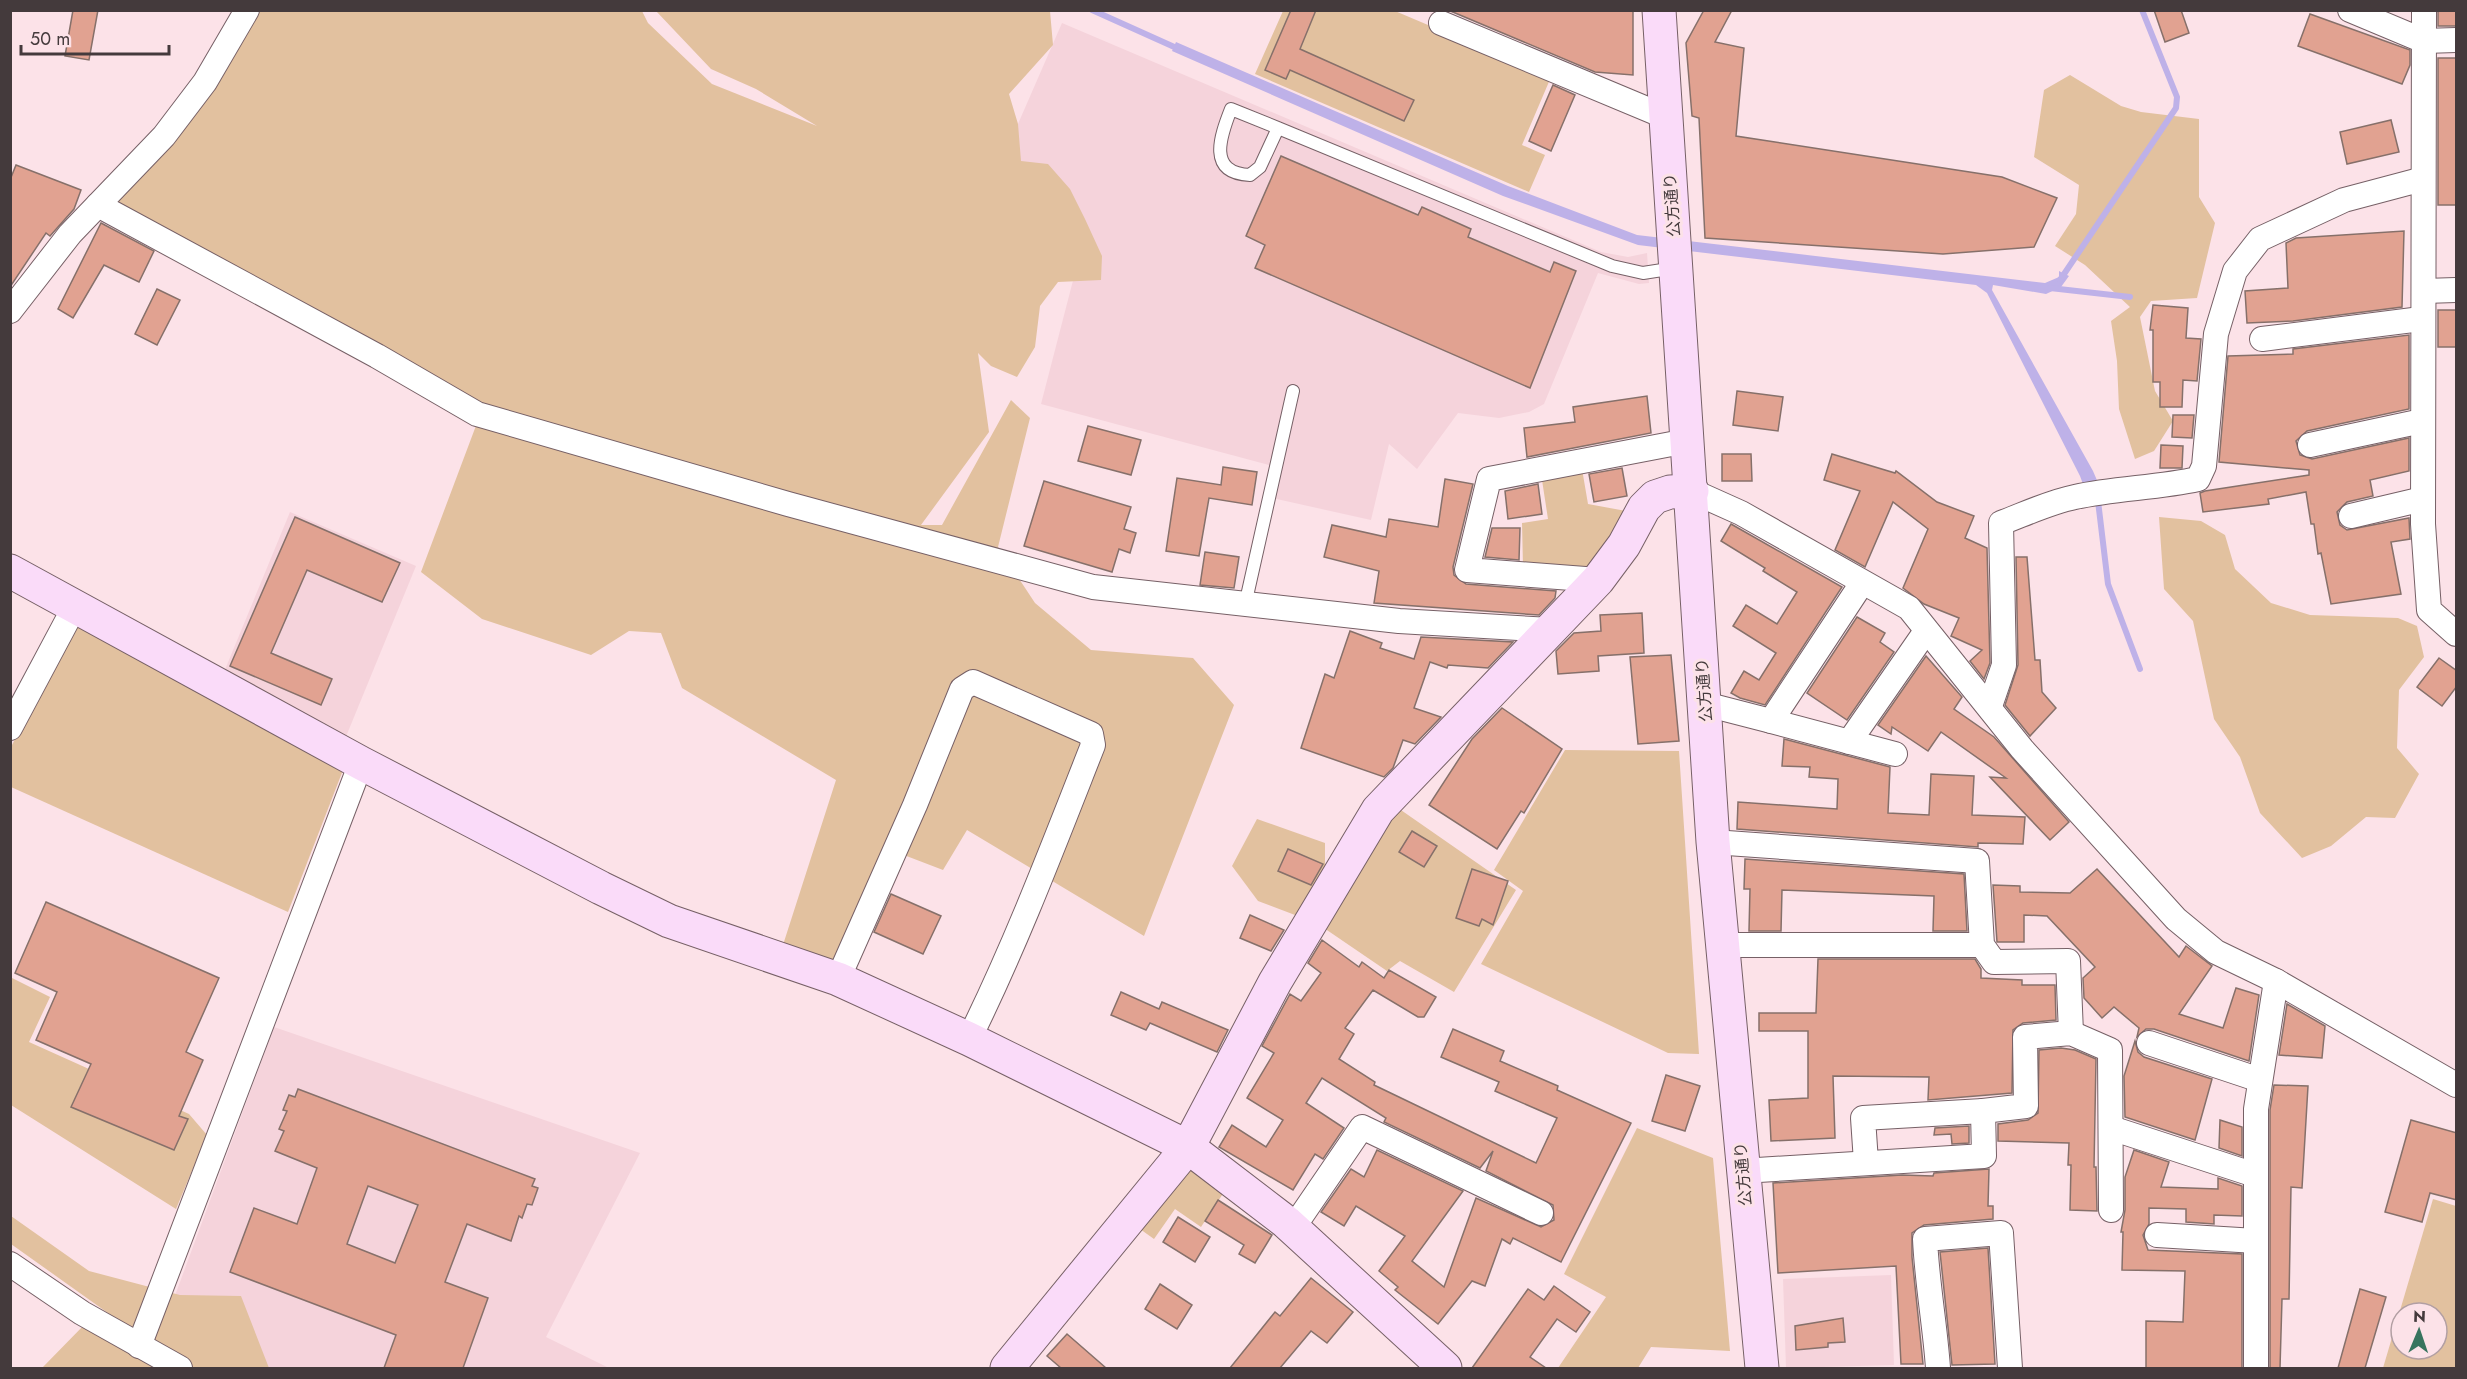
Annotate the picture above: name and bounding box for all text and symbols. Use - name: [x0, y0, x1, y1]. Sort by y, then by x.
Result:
- scale bar: [21, 18, 170, 56]
- text: 50 m: [30, 26, 70, 52]
- street label: 公方通り: [1658, 172, 1686, 238]
- street label: 公方通り: [1690, 657, 1718, 723]
- street label: 公方通り: [1729, 1141, 1757, 1207]
- north arrow: [2389, 1301, 2449, 1361]
- text: N: [2413, 1305, 2426, 1328]

